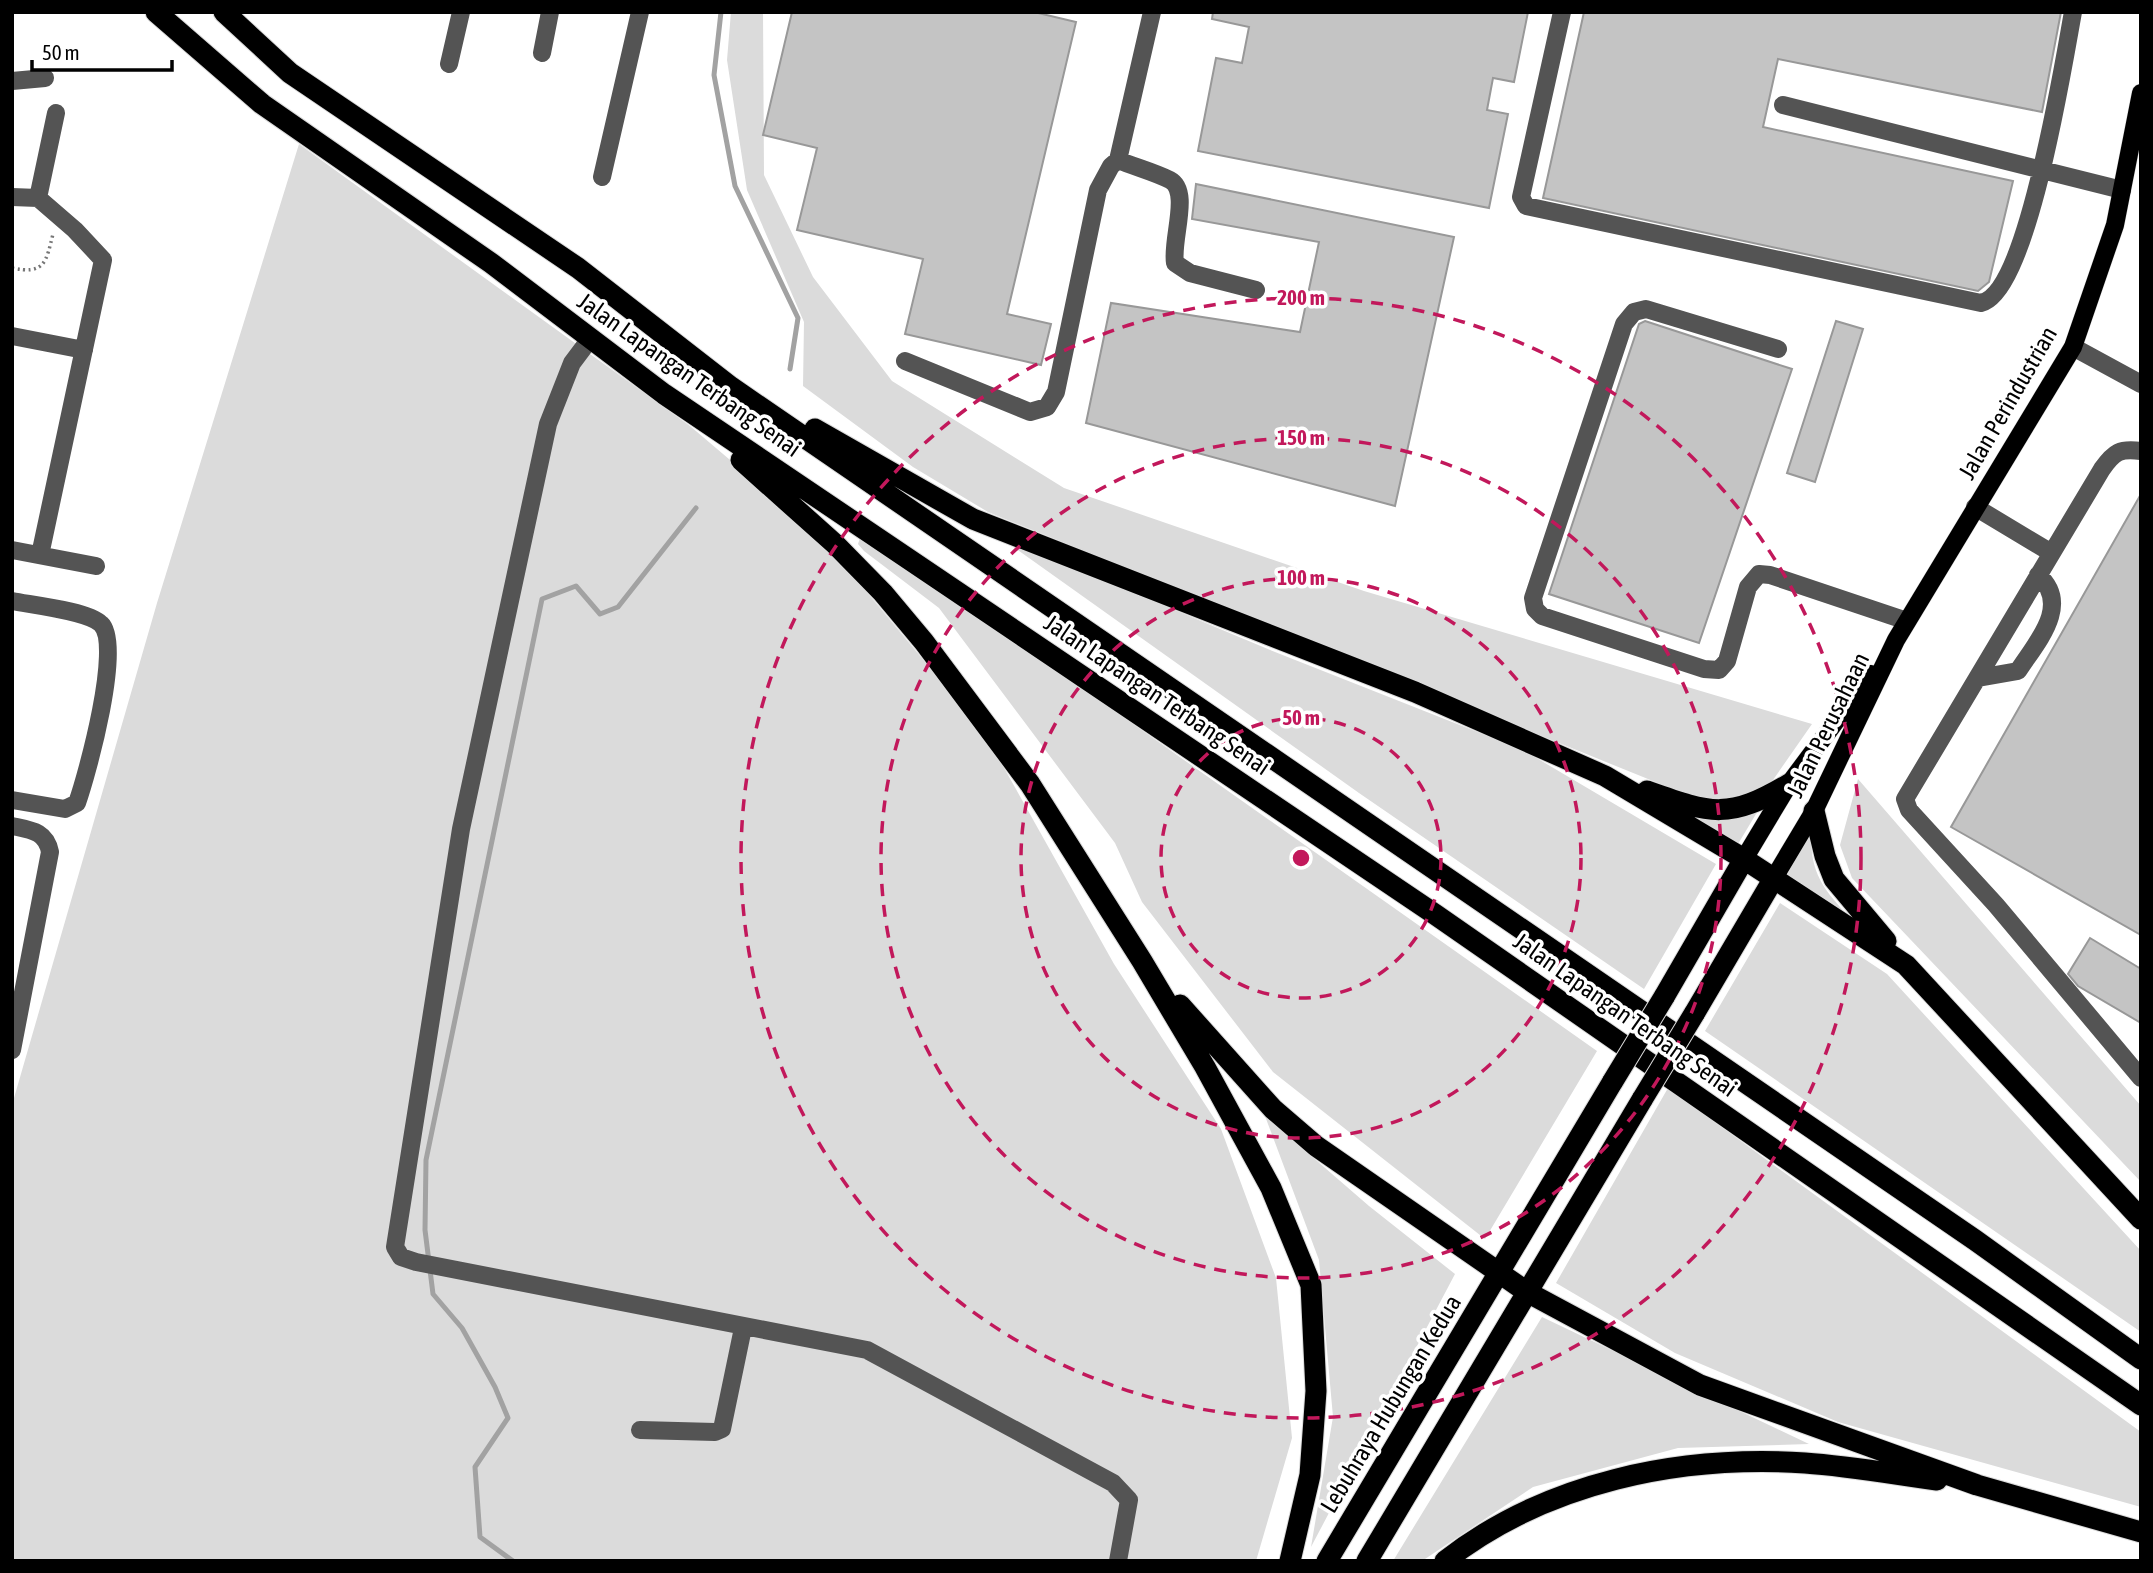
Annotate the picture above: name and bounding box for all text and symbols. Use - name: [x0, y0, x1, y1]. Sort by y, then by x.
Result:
- scale bar: [32, 28, 172, 72]
- text: 50 m: [42, 40, 80, 64]
- text: 200 m: [1277, 285, 1325, 309]
- street label: Jalan Lapangan Terbang Senai: [573, 287, 806, 462]
- street label: Jalan Perindustrian: [1953, 322, 2062, 484]
- text: 150 m: [1277, 425, 1325, 449]
- text: 100 m: [1277, 565, 1325, 589]
- street label: Jalan Lapangan Terbang Senai: [1039, 609, 1275, 780]
- street label: Jalan Perusahaan: [1781, 648, 1874, 802]
- text: 50 m: [1282, 705, 1320, 729]
- centre of rings: [1289, 846, 1313, 870]
- street label: Jalan Lapangan Terbang Senai: [1509, 927, 1742, 1102]
- street label: Lebuhraya Hubungan Kedua: [1315, 1290, 1466, 1517]

